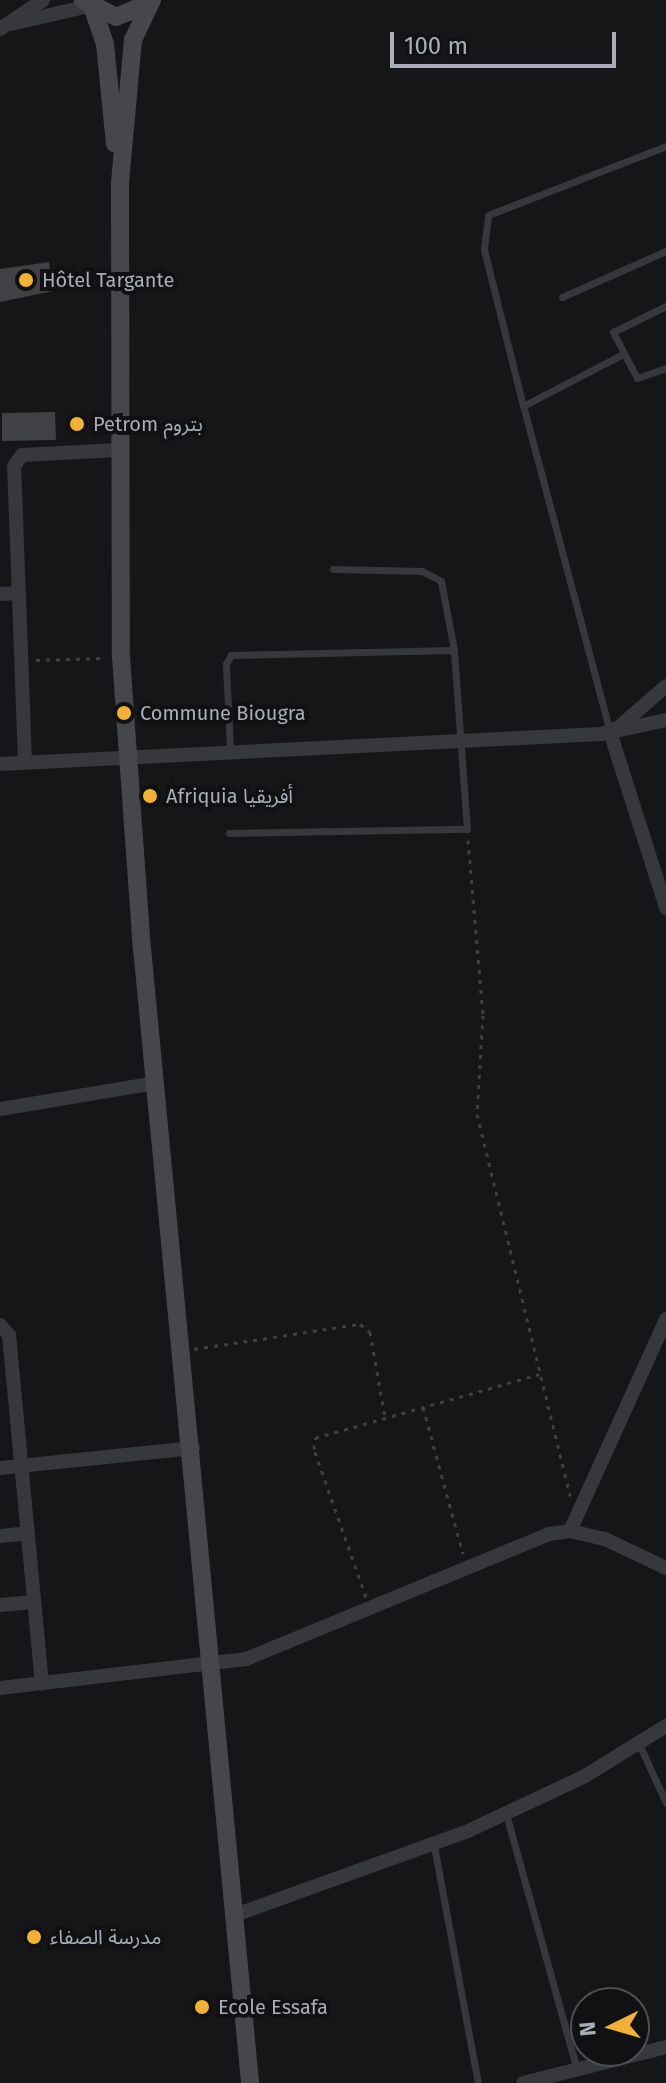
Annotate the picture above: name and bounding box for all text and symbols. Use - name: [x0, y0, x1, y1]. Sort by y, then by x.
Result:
- scale bar: [394, 16, 620, 66]
- text: 100 m: [404, 32, 468, 60]
- place label: Hôtel Targante: [42, 268, 174, 292]
- marker: Hôtel Targante: [17, 271, 35, 289]
- place label: Petrom بتروم: [93, 412, 203, 436]
- marker: Petrom بتروم: [68, 415, 86, 433]
- place label: Commune Biougra: [140, 701, 306, 725]
- marker: Commune Biougra: [115, 704, 133, 722]
- place label: Afriquia أفريقيا: [166, 784, 293, 808]
- marker: Afriquia أفريقيا: [141, 787, 159, 805]
- place label: مدرسة الصفاء: [50, 1925, 161, 1949]
- marker: مدرسة الصفاء: [25, 1928, 43, 1946]
- north arrow: [570, 1987, 650, 2067]
- place label: Ecole Essafa: [218, 1995, 328, 2019]
- marker: Ecole Essafa: [193, 1998, 211, 2016]
- text: N: [574, 2021, 602, 2037]

